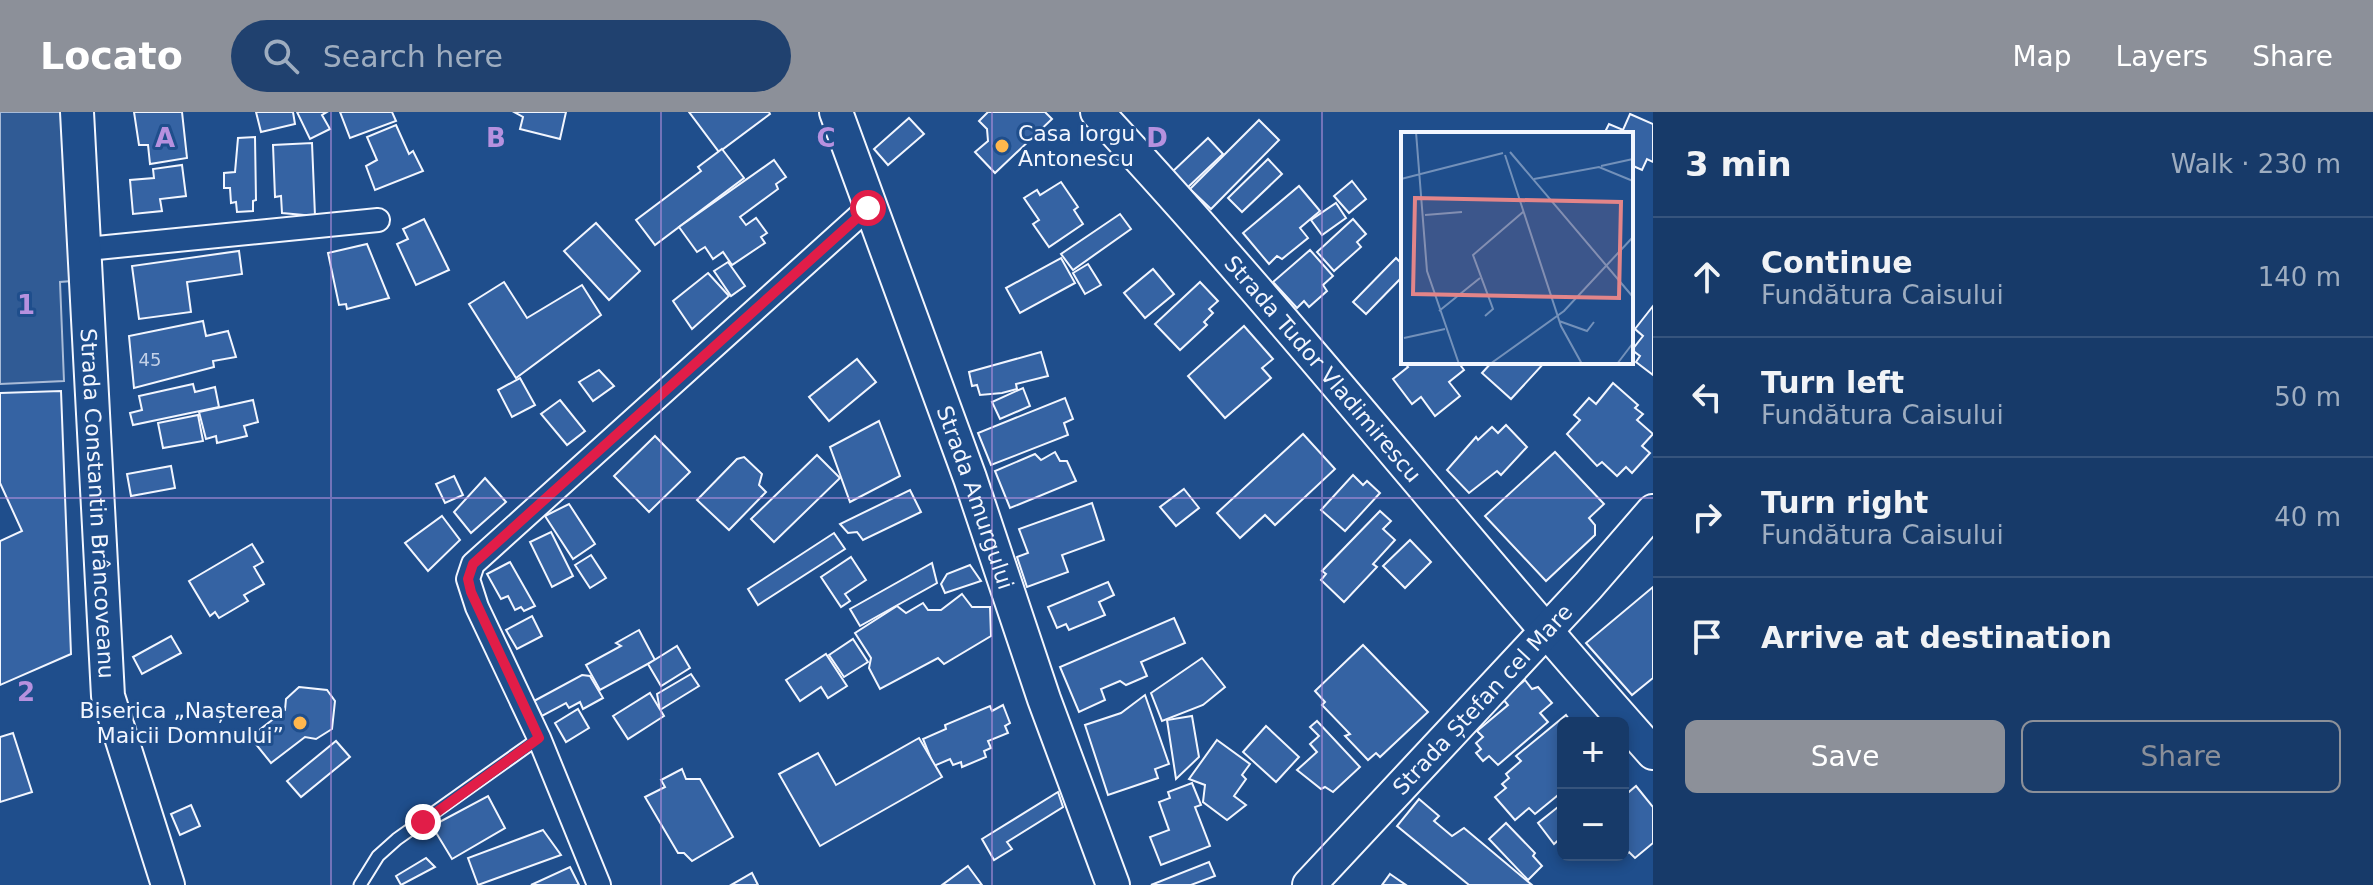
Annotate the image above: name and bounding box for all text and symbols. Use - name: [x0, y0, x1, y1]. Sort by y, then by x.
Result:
- search box: [231, 20, 791, 92]
- text: Locato: [40, 34, 183, 78]
- icon: search: [259, 34, 303, 78]
- text: Search here: [323, 39, 503, 74]
- text: Map: [2012, 40, 2072, 73]
- text: Layers: [2116, 40, 2208, 73]
- text: Share: [2252, 40, 2333, 73]
- place label: Casa Iorgu Antonescu: [1018, 121, 1135, 171]
- text: A: [155, 123, 175, 153]
- text: B: [486, 123, 506, 153]
- text: C: [816, 123, 836, 153]
- text: D: [1146, 123, 1168, 153]
- inset map: [1401, 132, 1633, 364]
- marker: Casa Iorgu Antonescu: [993, 137, 1011, 155]
- text: 3 min: [1685, 144, 1792, 184]
- text: Walk · 230 m: [2171, 149, 2341, 179]
- route start: [850, 190, 886, 226]
- text: Continue: [1761, 245, 1913, 280]
- street label: Strada Tudor Vladimirescu: [1220, 251, 1426, 487]
- icon: ahead: [1685, 255, 1729, 299]
- text: 140 m: [2258, 262, 2341, 292]
- text: Fundătura Caisului: [1761, 280, 2004, 310]
- text: 1: [17, 290, 35, 320]
- street label: Strada Constantin Brâncoveanu: [76, 328, 120, 679]
- house number: 45: [139, 349, 161, 370]
- text: Turn left: [1761, 365, 1904, 400]
- icon: left: [1685, 375, 1729, 419]
- text: 50 m: [2274, 382, 2341, 412]
- text: Fundătura Caisului: [1761, 400, 2004, 430]
- street label: Strada Amurgului: [932, 402, 1019, 593]
- text: Turn right: [1761, 485, 1928, 520]
- icon: right: [1685, 495, 1729, 539]
- text: 40 m: [2274, 502, 2341, 532]
- text: Fundătura Caisului: [1761, 520, 2004, 550]
- street label: Strada Ștefan cel Mare: [1387, 599, 1577, 800]
- icon: arrive: [1685, 615, 1729, 659]
- text: Arrive at destination: [1761, 620, 2112, 655]
- text: 2: [17, 677, 35, 707]
- place label: Biserica „Nașterea Maicii Domnului”: [80, 698, 284, 748]
- marker: Biserica „Nașterea Maicii Domnului”: [291, 714, 309, 732]
- map controls: [1557, 717, 1629, 861]
- button: +: [1557, 717, 1629, 789]
- button: Save: [1685, 720, 2005, 793]
- button: Share: [2021, 720, 2341, 793]
- button: −: [1557, 789, 1629, 861]
- route end: [405, 804, 441, 840]

